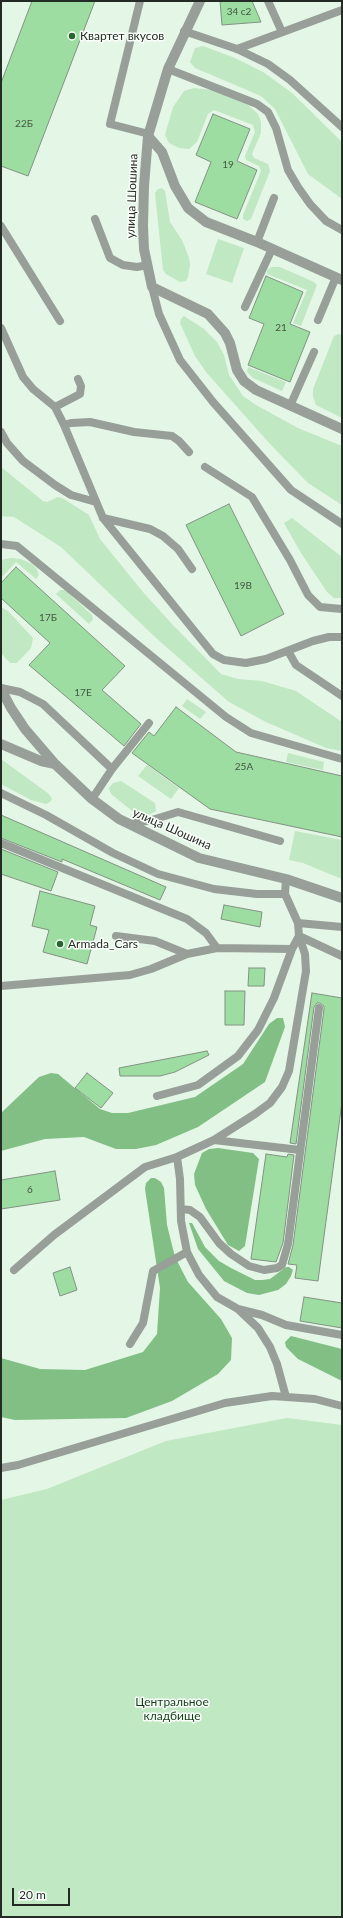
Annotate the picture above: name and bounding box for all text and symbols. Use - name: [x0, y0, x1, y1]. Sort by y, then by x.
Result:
- house number: 34 с2: [227, 6, 251, 18]
- place label: Квартет вкусов: [80, 29, 164, 43]
- marker: Квартет вкусов: [67, 31, 77, 41]
- house number: 22Б: [15, 118, 33, 130]
- street label: улица Шошина: [123, 153, 141, 239]
- house number: 19: [222, 159, 234, 171]
- house number: 21: [275, 322, 287, 334]
- house number: 19В: [234, 580, 252, 592]
- house number: 17Б: [39, 612, 57, 624]
- house number: 17Е: [74, 687, 92, 699]
- house number: 25А: [235, 761, 253, 773]
- street label: улица Шошина: [130, 805, 214, 853]
- place label: Armada_Cars: [68, 937, 138, 951]
- marker: Armada_Cars: [55, 939, 65, 949]
- house number: 6: [27, 1184, 33, 1196]
- park label: Центральное кладбище: [135, 1695, 209, 1723]
- scale bar: [14, 1880, 72, 1906]
- text: 20 m: [19, 1887, 46, 1902]

